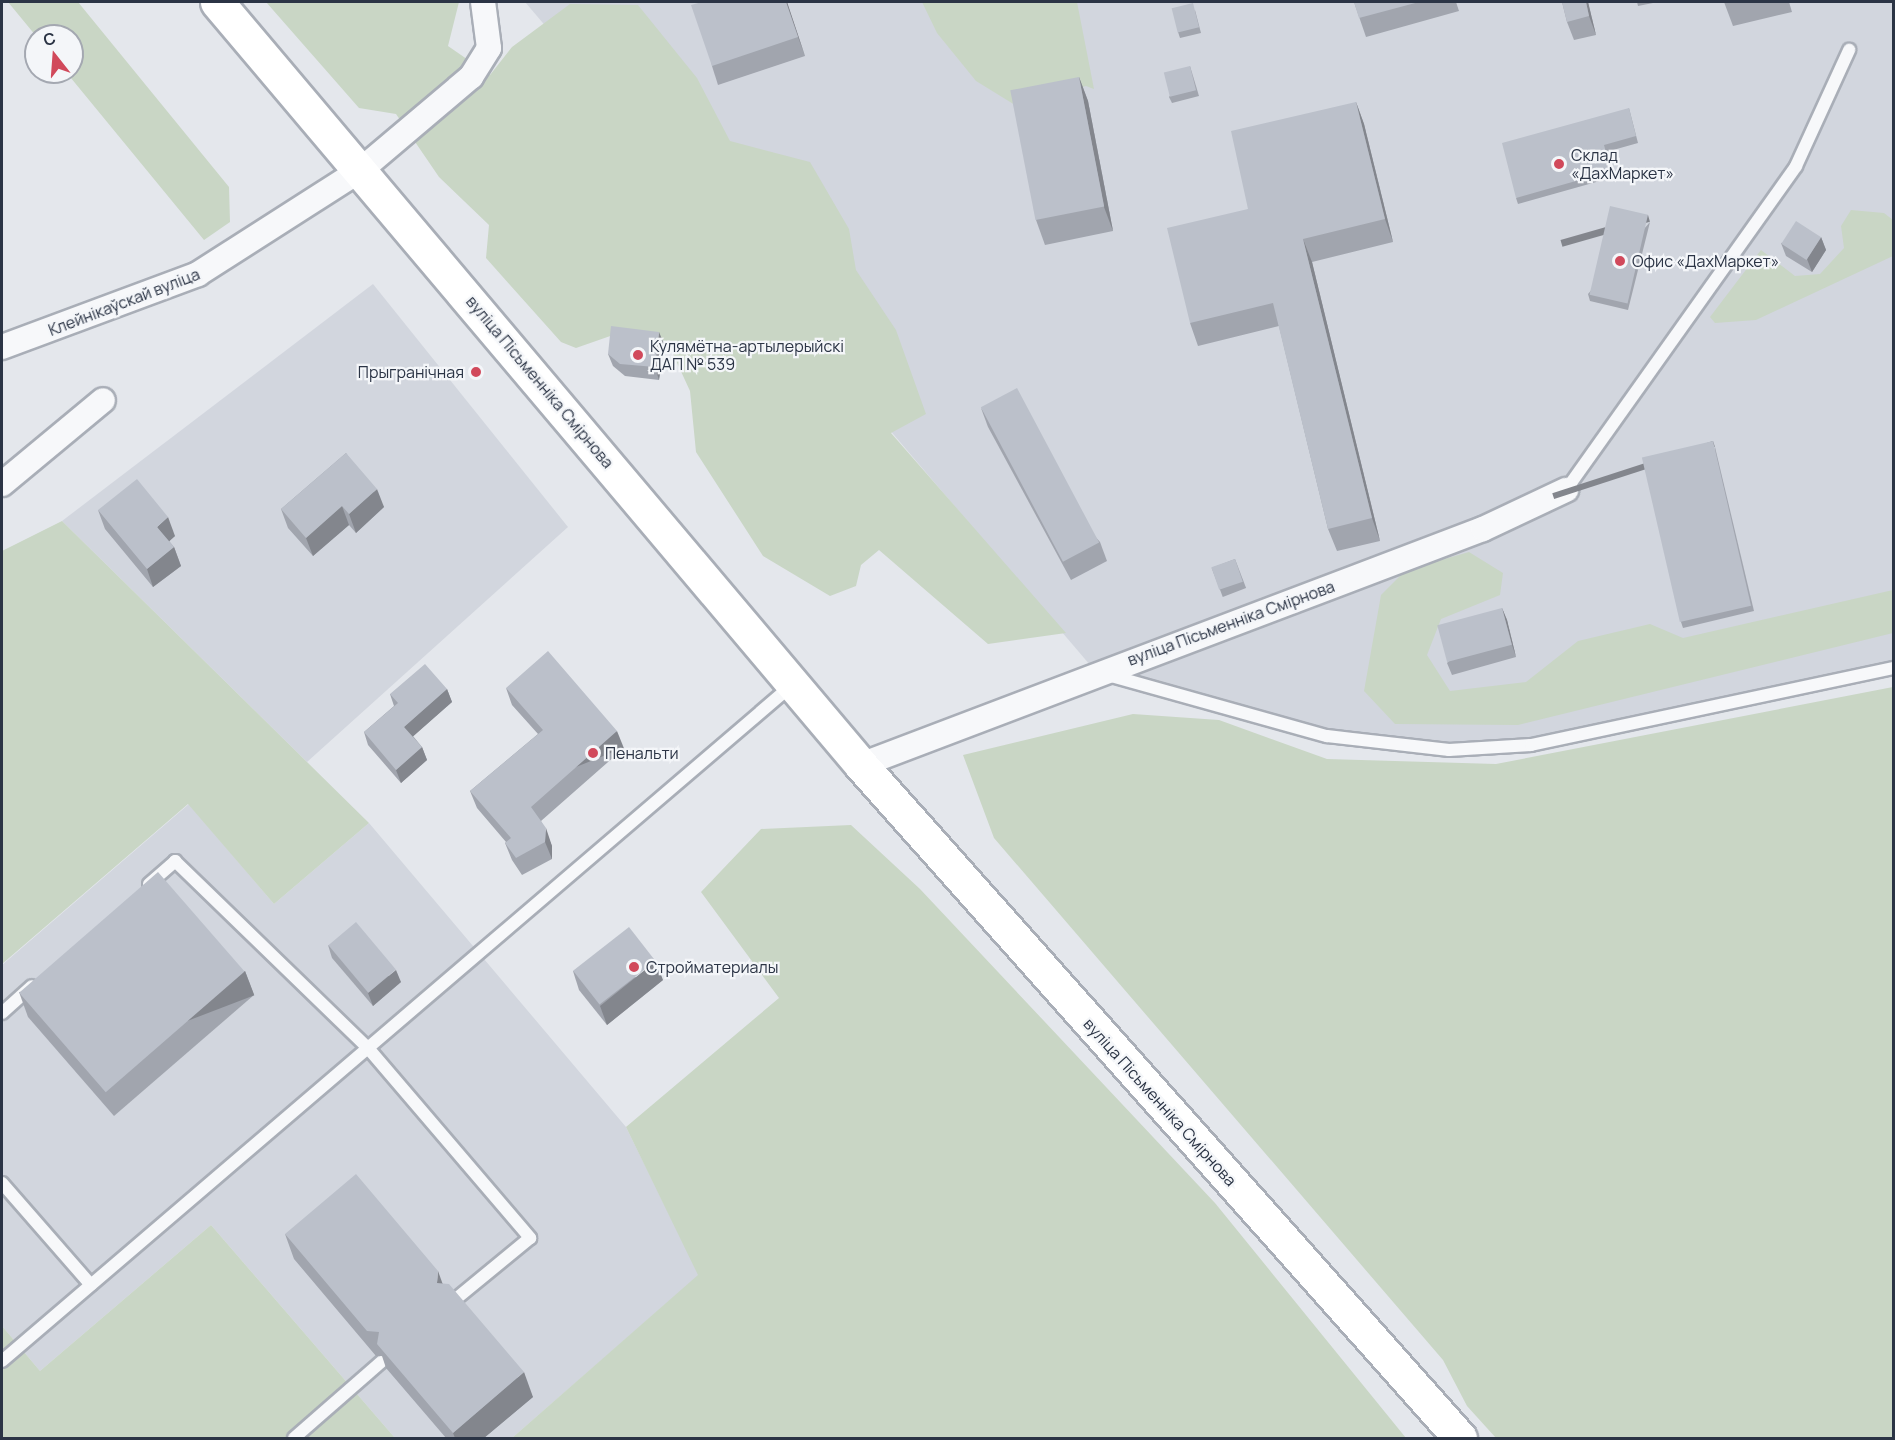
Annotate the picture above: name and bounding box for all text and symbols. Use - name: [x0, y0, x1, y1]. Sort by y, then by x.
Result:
- north arrow: [24, 24, 84, 84]
- text: С: [40, 26, 58, 51]
- place label: Склад «ДахМаркет»: [1571, 145, 1674, 183]
- marker: Склад «ДахМаркет»: [1552, 157, 1566, 171]
- place label: Офис «ДахМаркет»: [1632, 251, 1779, 271]
- marker: Офис «ДахМаркет»: [1613, 254, 1627, 268]
- street label: Клейнікаўскай вуліца: [46, 264, 202, 340]
- street label: вуліца Пісьменніка Смірнова: [462, 292, 618, 472]
- place label: Кулямётна-артылерыйскі ДАП № 539: [650, 336, 844, 374]
- marker: Кулямётна-артылерыйскі ДАП № 539: [631, 348, 645, 362]
- place label: Прыгранічная: [358, 362, 464, 382]
- marker: Прыгранічная: [469, 365, 483, 379]
- street label: вуліца Пісьменніка Смірнова: [1125, 577, 1337, 669]
- place label: Пенальти: [605, 743, 679, 763]
- marker: Пенальти: [586, 746, 600, 760]
- place label: Стройматериалы: [646, 957, 778, 977]
- marker: Стройматериалы: [627, 960, 641, 974]
- street label: вуліца Пісьменніка Смірнова: [1080, 1014, 1240, 1190]

